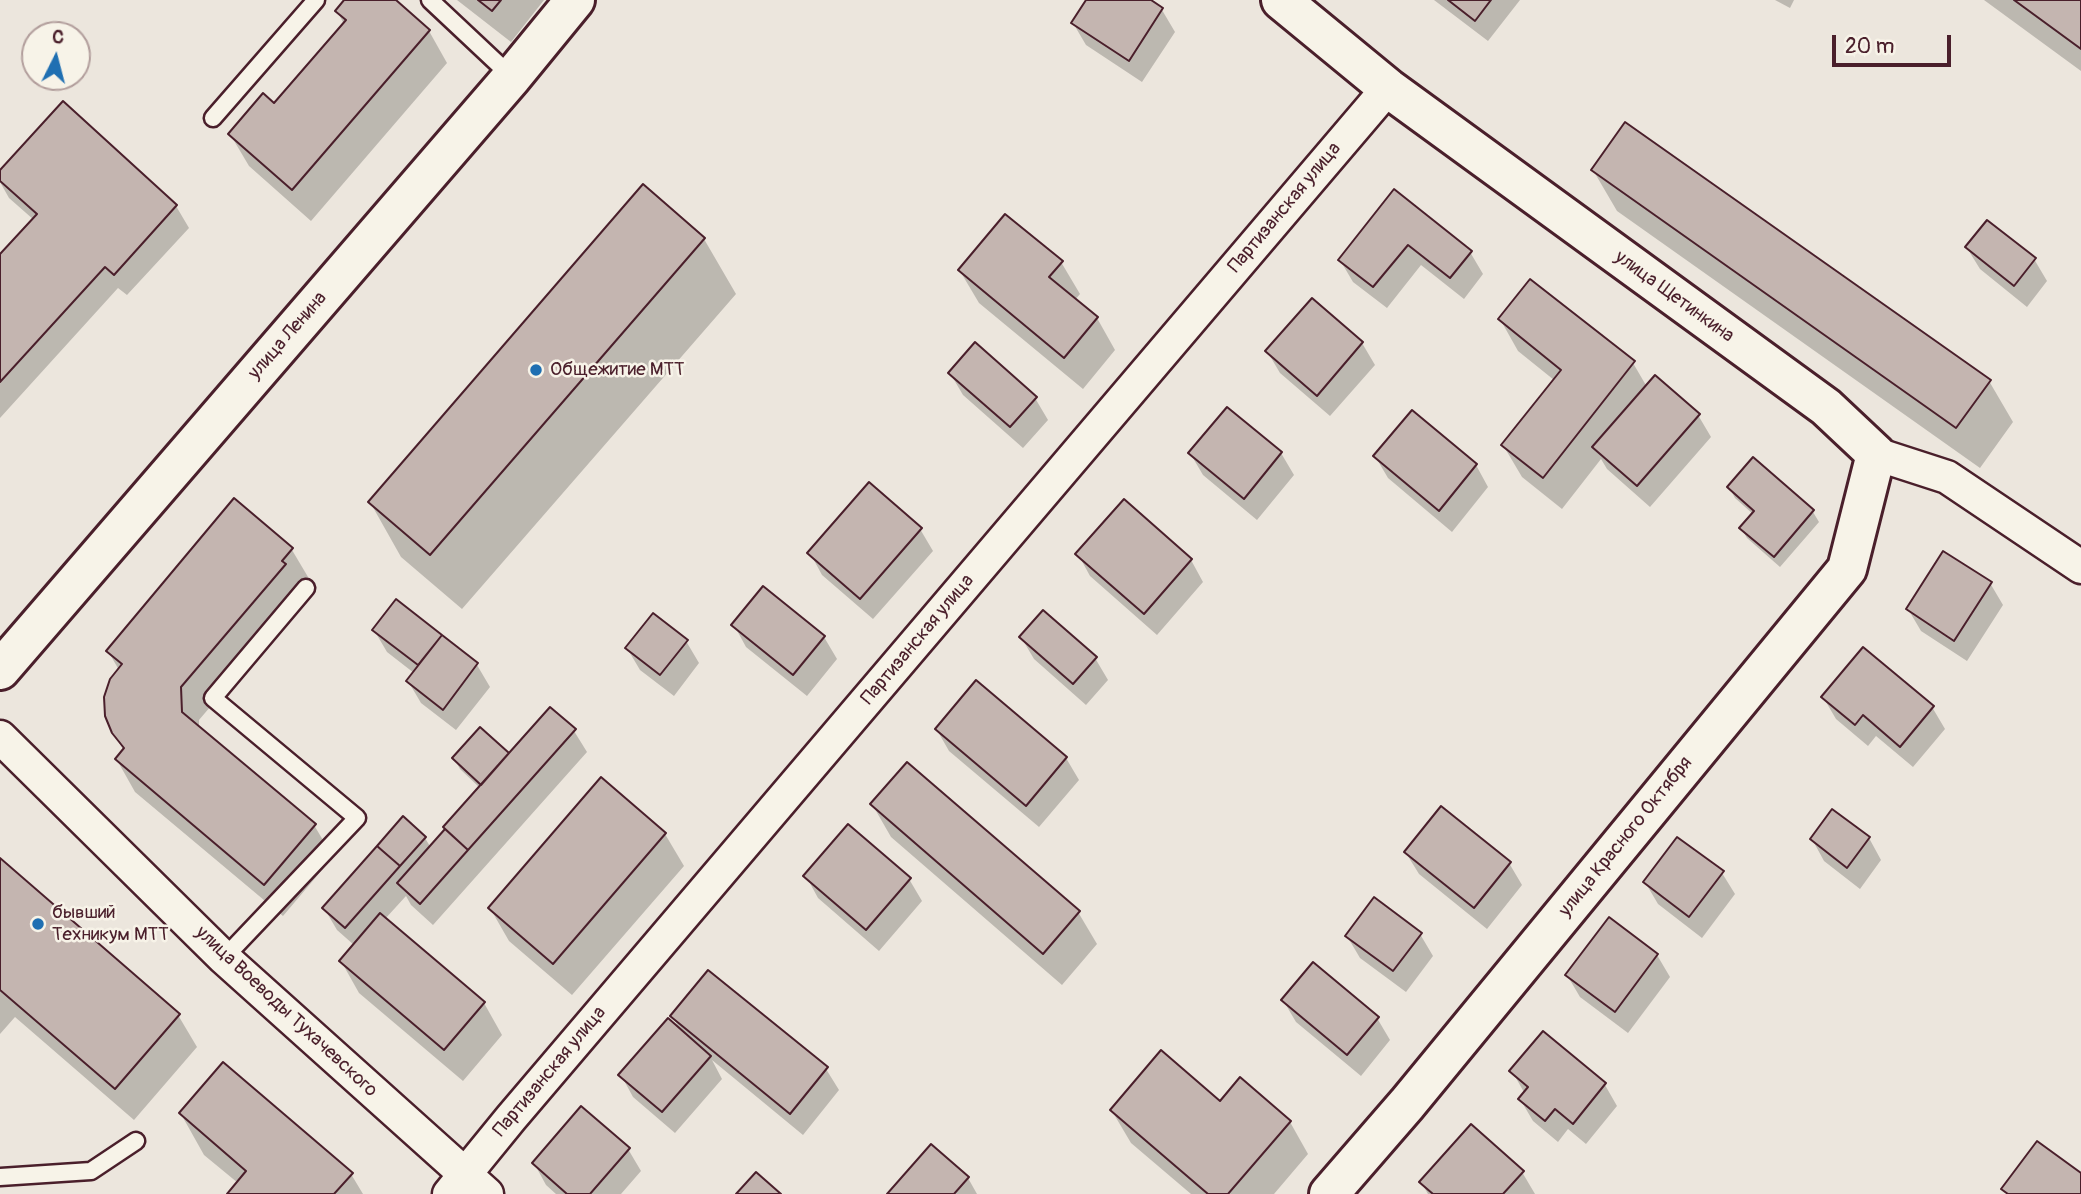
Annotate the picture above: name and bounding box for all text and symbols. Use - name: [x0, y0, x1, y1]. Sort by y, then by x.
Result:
- north arrow: [21, 21, 91, 91]
- scale bar: [1836, 21, 1955, 65]
- text: С: [51, 25, 65, 50]
- text: 20 m: [1845, 33, 1894, 60]
- street label: Партизанская улица: [1224, 138, 1346, 278]
- street label: улица Щетинкина: [1610, 246, 1738, 348]
- street label: улица Ленина: [244, 288, 332, 384]
- place label: Общежитие МТТ: [550, 359, 685, 381]
- marker: Общежитие МТТ: [528, 362, 544, 378]
- street label: Партизанская улица: [857, 570, 979, 710]
- street label: улица Красного Октября: [1554, 752, 1698, 922]
- place label: бывший Техникум МТТ: [52, 902, 169, 946]
- marker: бывший Техникум МТТ: [30, 916, 46, 932]
- street label: улица Воеводы Тухачевского: [190, 922, 382, 1102]
- street label: Партизанская улица: [489, 1002, 611, 1142]

